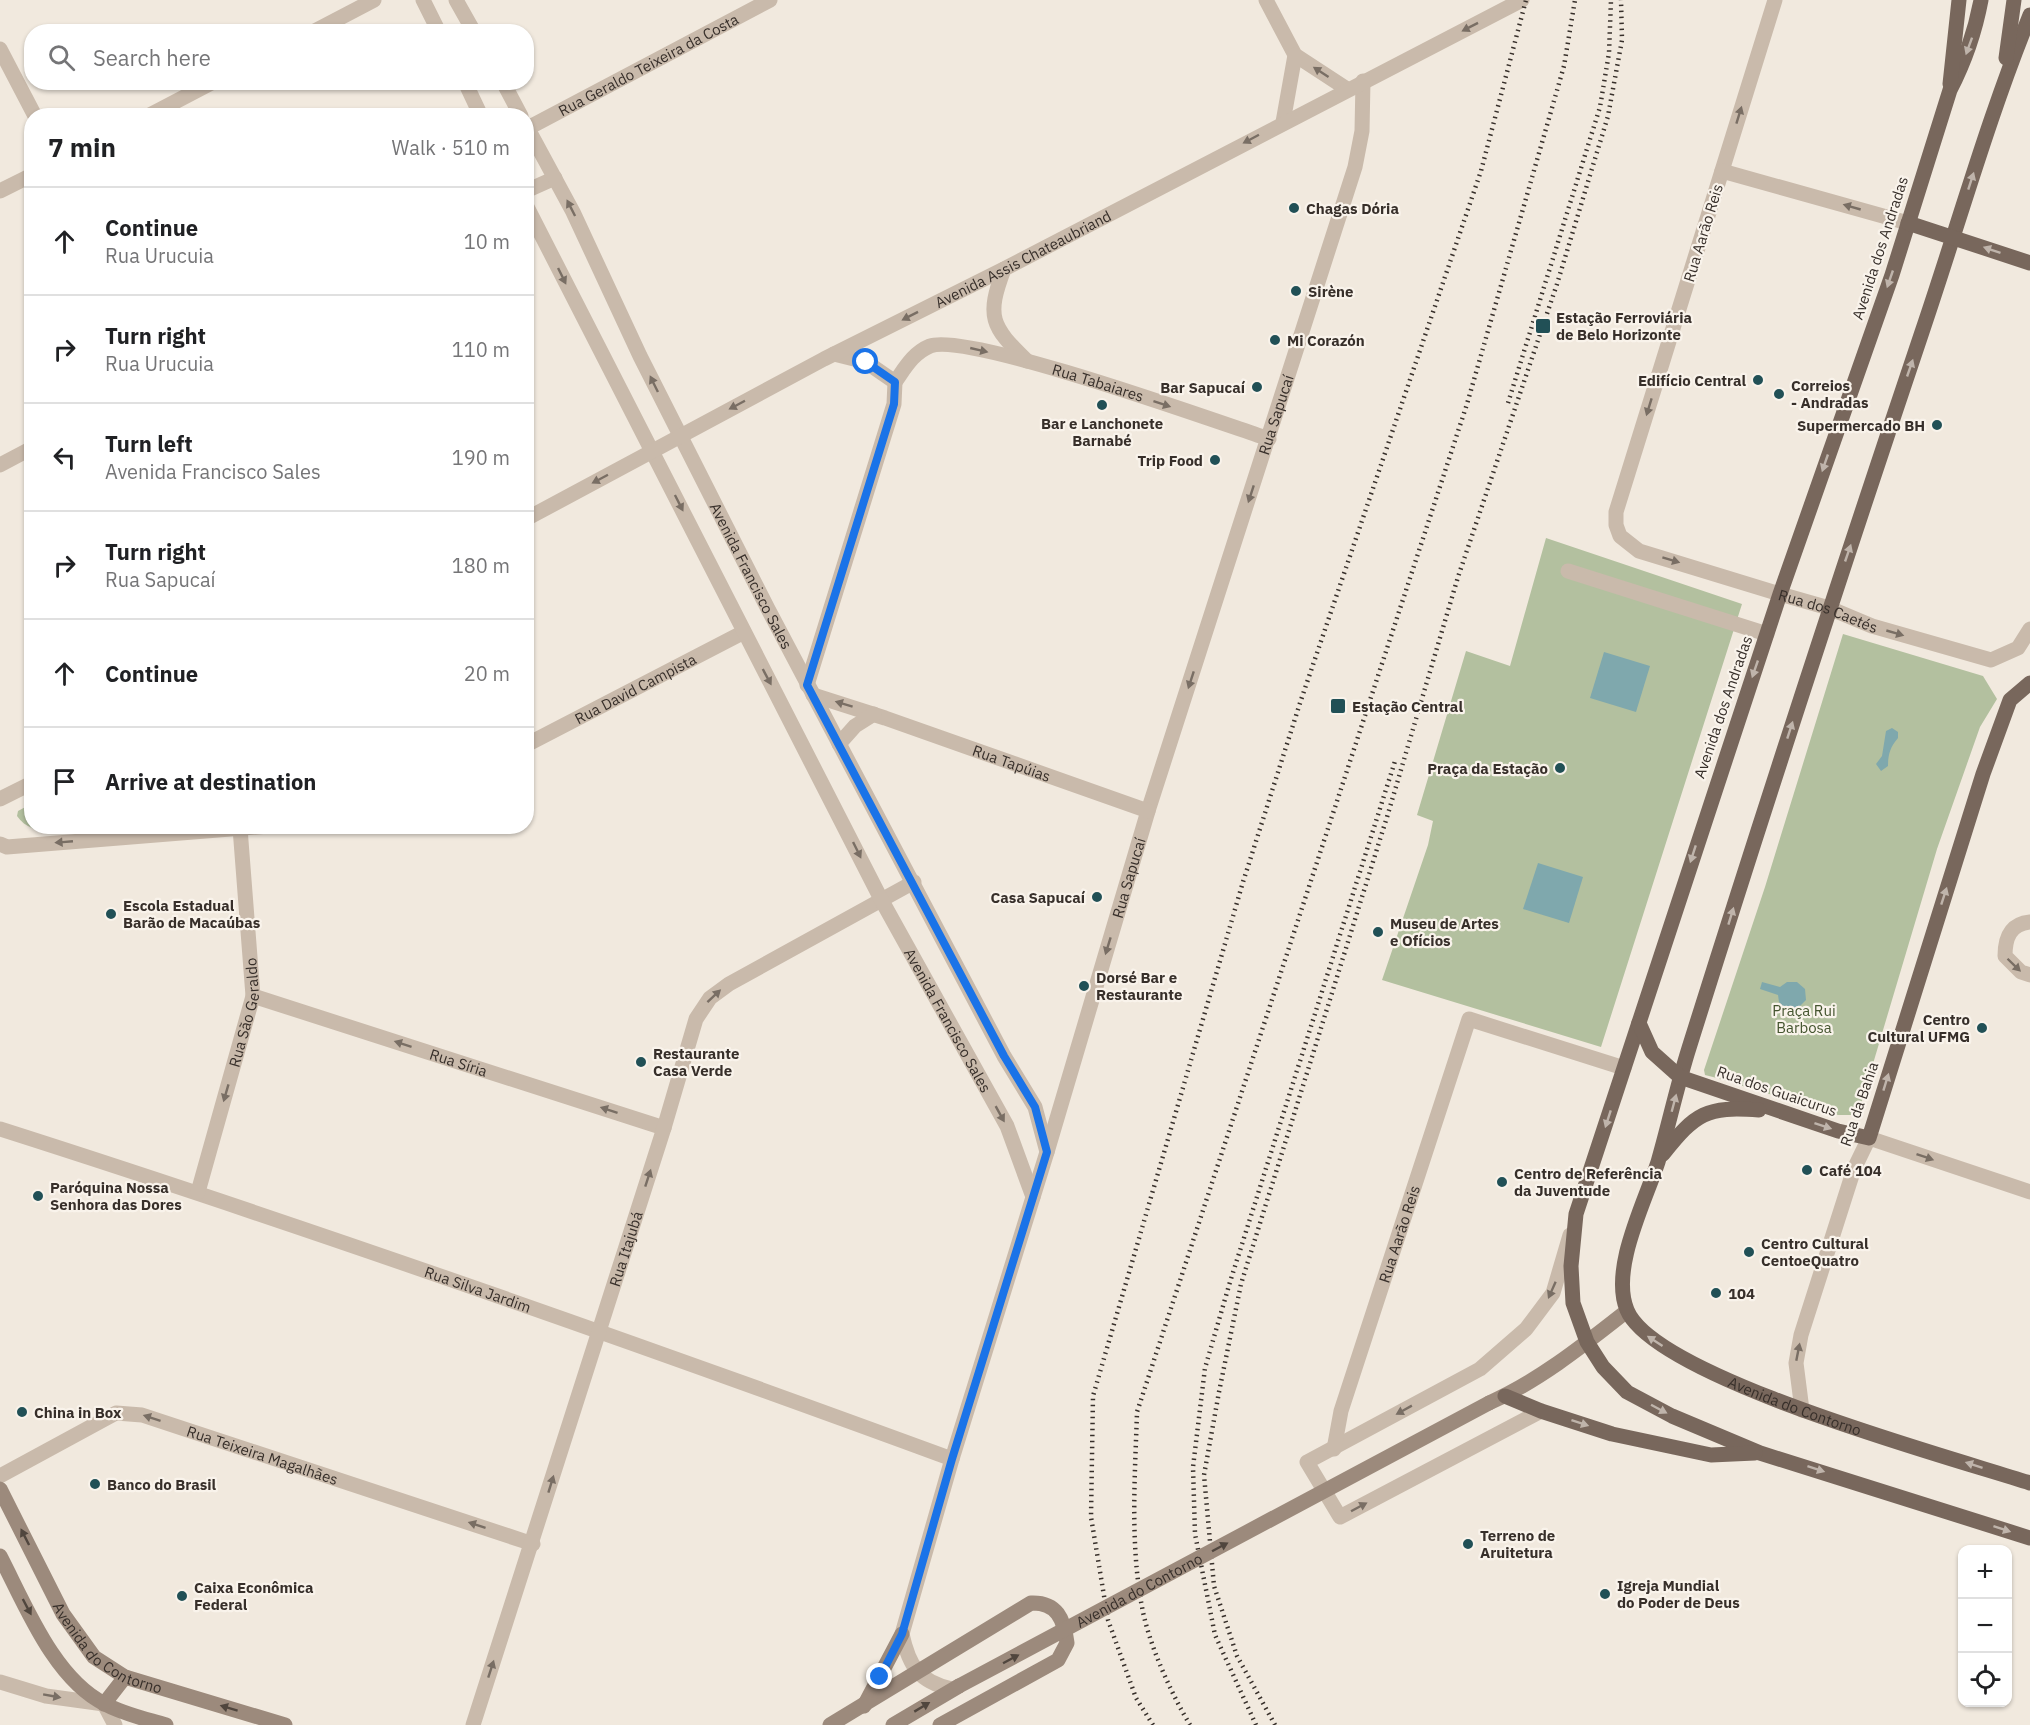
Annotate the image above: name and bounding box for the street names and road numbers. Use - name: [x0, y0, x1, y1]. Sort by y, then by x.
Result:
- street label: Rua Geraldo Teixeira da Costa: [555, 9, 742, 120]
- street label: Avenida dos Andradas: [1848, 174, 1912, 322]
- street label: Rua Aarão Reis: [1679, 182, 1727, 284]
- street label: Avenida Assis Chateaubriand: [932, 206, 1114, 312]
- street label: Rua Tabaiares: [1050, 359, 1146, 405]
- street label: Rua Sapucaí: [1254, 372, 1297, 457]
- street label: Avenida Francisco Sales: [706, 499, 797, 652]
- street label: Rua dos Caetés: [1776, 585, 1880, 637]
- street label: Avenida dos Andradas: [1690, 633, 1756, 781]
- street label: Rua David Campista: [571, 649, 699, 728]
- street label: Rua Tapúias: [970, 740, 1053, 785]
- street label: Rua Sapucaí: [1107, 835, 1149, 920]
- street label: Avenida Francisco Sales: [901, 945, 996, 1095]
- street label: Rua São Geraldo: [224, 957, 263, 1069]
- street label: Rua Síria: [427, 1044, 490, 1080]
- street label: Rua da Bahia: [1836, 1059, 1882, 1149]
- street label: Rua dos Guaicurus: [1714, 1062, 1840, 1120]
- street label: Rua Aarão Reis: [1374, 1183, 1424, 1285]
- street label: Rua Itajubá: [604, 1209, 646, 1289]
- street label: Rua Silva Jardim: [422, 1262, 534, 1316]
- street label: Avenida do Contorno: [1725, 1372, 1864, 1439]
- street label: Rua Teixeira Magalhães: [184, 1421, 341, 1489]
- street label: Avenida do Contorno: [1073, 1548, 1205, 1631]
- street label: Avenida do Contorno: [49, 1599, 164, 1697]

